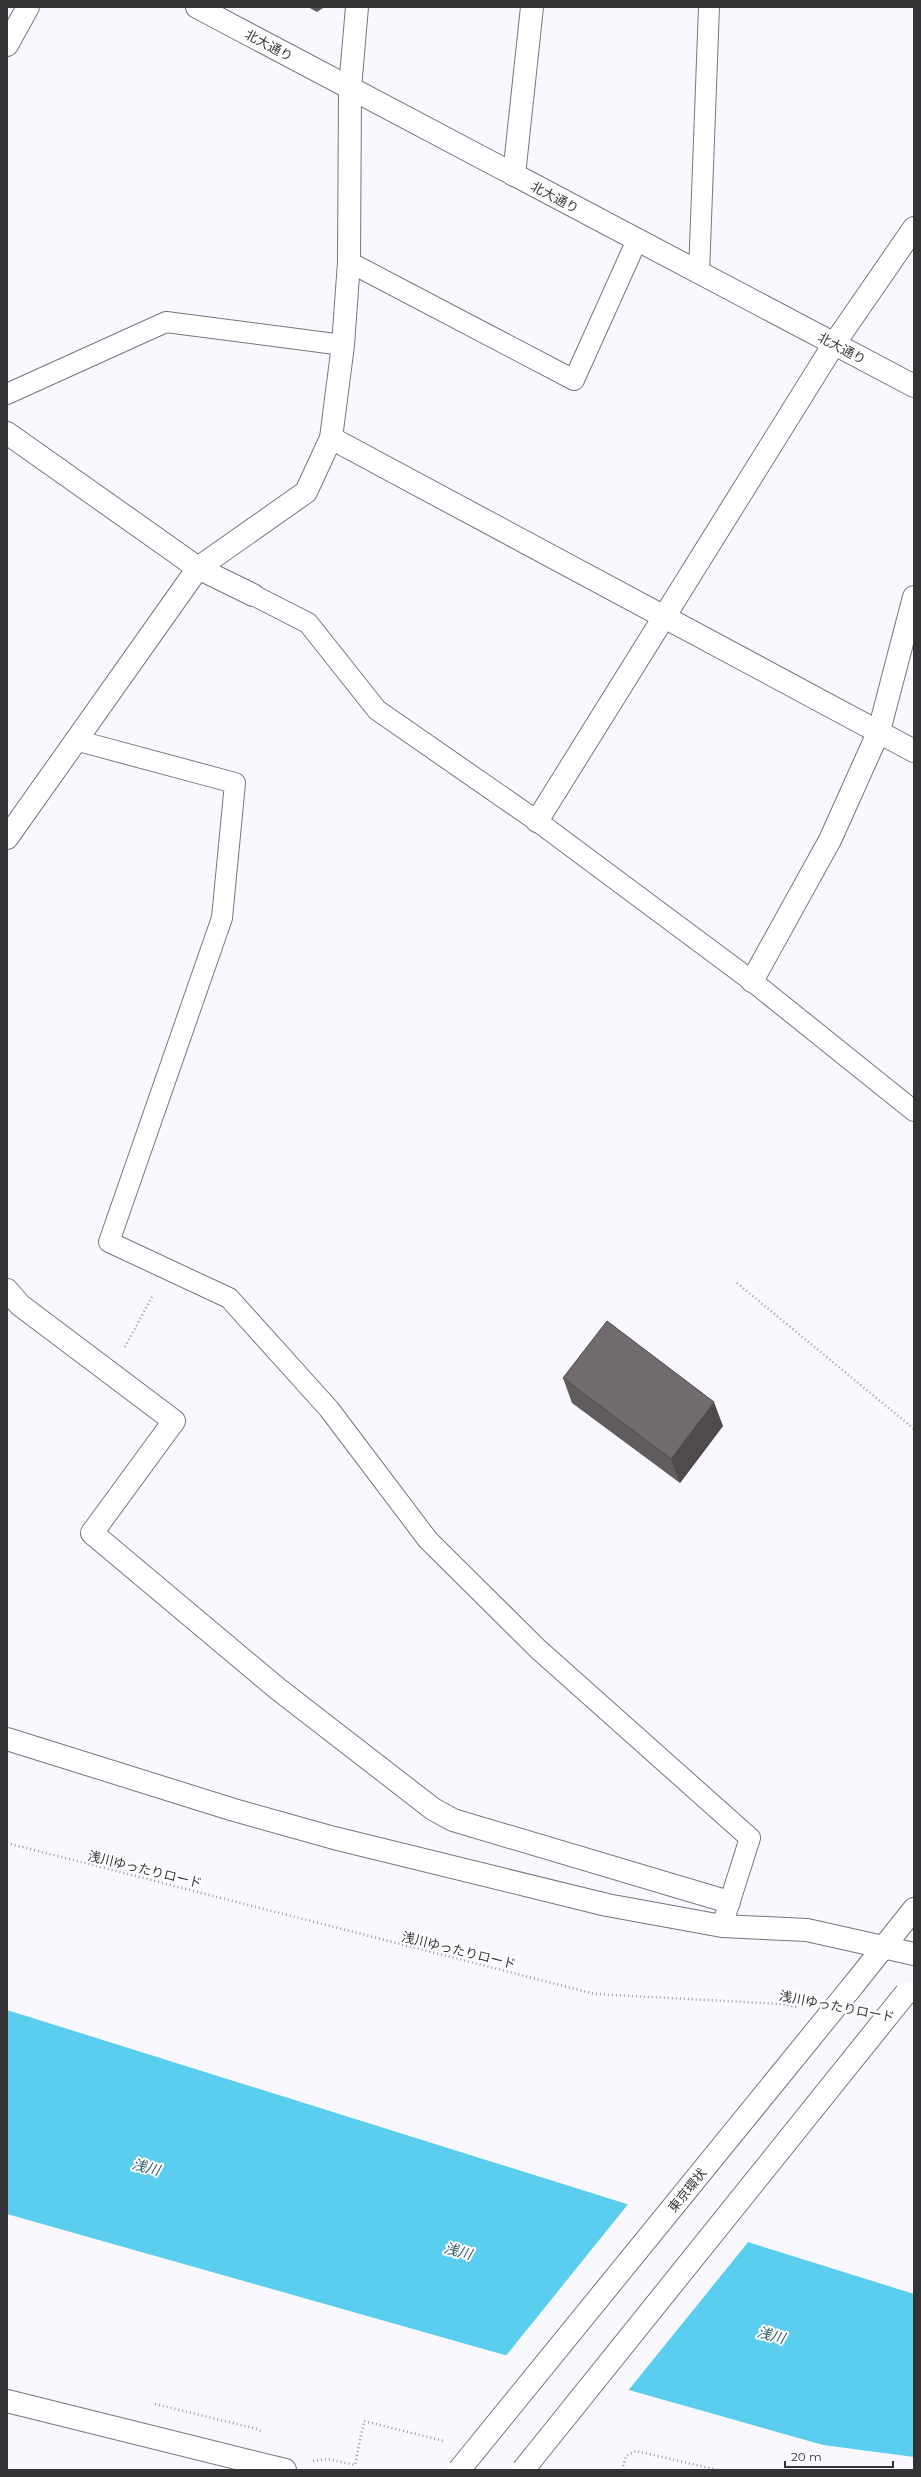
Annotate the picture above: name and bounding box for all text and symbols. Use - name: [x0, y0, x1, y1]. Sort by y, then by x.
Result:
- street label: 北大通り: [242, 26, 296, 64]
- street label: 北大通り: [528, 178, 582, 216]
- street label: 北大通り: [815, 329, 869, 367]
- street label: 浅川ゆったりロード: [86, 1847, 204, 1891]
- street label: 浅川ゆったりロード: [400, 1928, 518, 1972]
- street label: 浅川ゆったりロード: [778, 1987, 896, 2025]
- water label: 浅川: [130, 2155, 164, 2180]
- street label: 東京環状: [664, 2165, 710, 2215]
- water label: 浅川: [442, 2239, 476, 2264]
- water label: 浅川: [755, 2323, 789, 2348]
- scale bar: [785, 2443, 893, 2469]
- text: 20 m: [791, 2449, 822, 2464]

